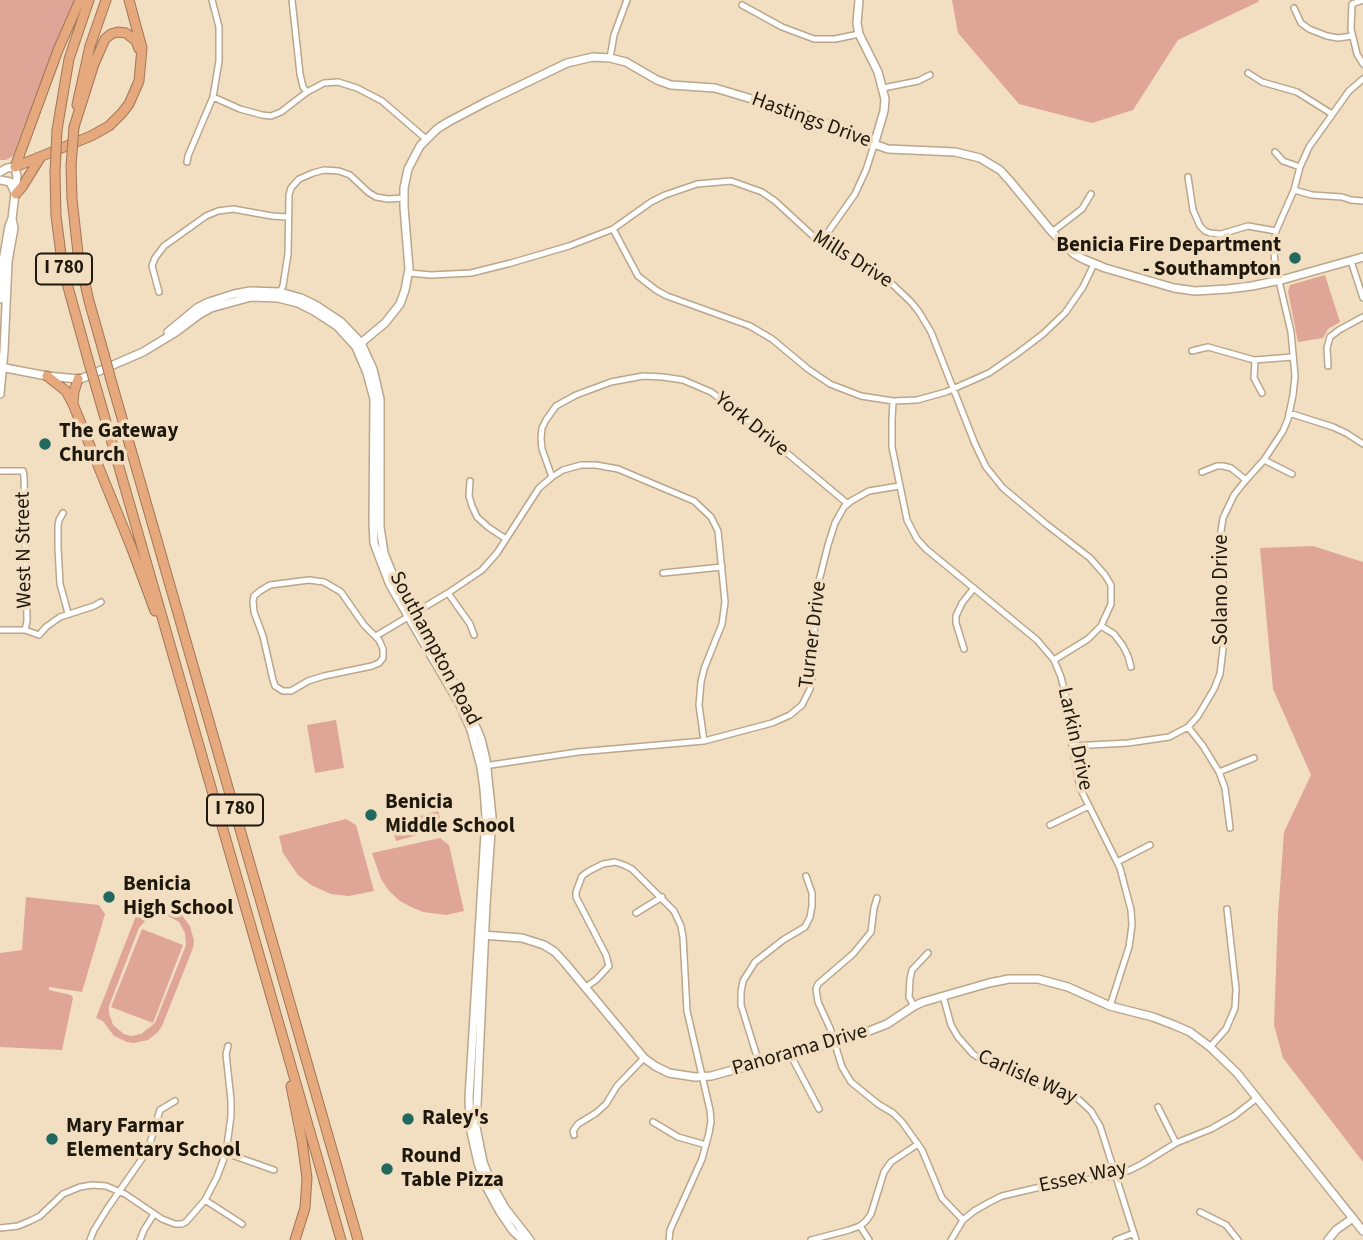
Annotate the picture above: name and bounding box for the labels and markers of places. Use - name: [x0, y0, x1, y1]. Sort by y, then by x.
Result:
- place label: Benicia Fire Department - Southampton: [1056, 233, 1281, 283]
- marker: Benicia Fire Department - Southampton: [1287, 250, 1303, 266]
- place label: The Gateway Church: [59, 419, 178, 469]
- marker: The Gateway Church: [37, 436, 53, 452]
- place label: Benicia Middle School: [385, 790, 515, 840]
- marker: Benicia Middle School: [363, 807, 379, 823]
- place label: Benicia High School: [123, 872, 233, 922]
- marker: Benicia High School: [101, 889, 117, 905]
- place label: Raley's: [422, 1106, 489, 1132]
- marker: Raley's: [400, 1111, 416, 1127]
- place label: Mary Farmar Elementary School: [66, 1114, 240, 1164]
- marker: Mary Farmar Elementary School: [44, 1131, 60, 1147]
- place label: Round Table Pizza: [401, 1144, 504, 1194]
- marker: Round Table Pizza: [379, 1161, 395, 1177]

